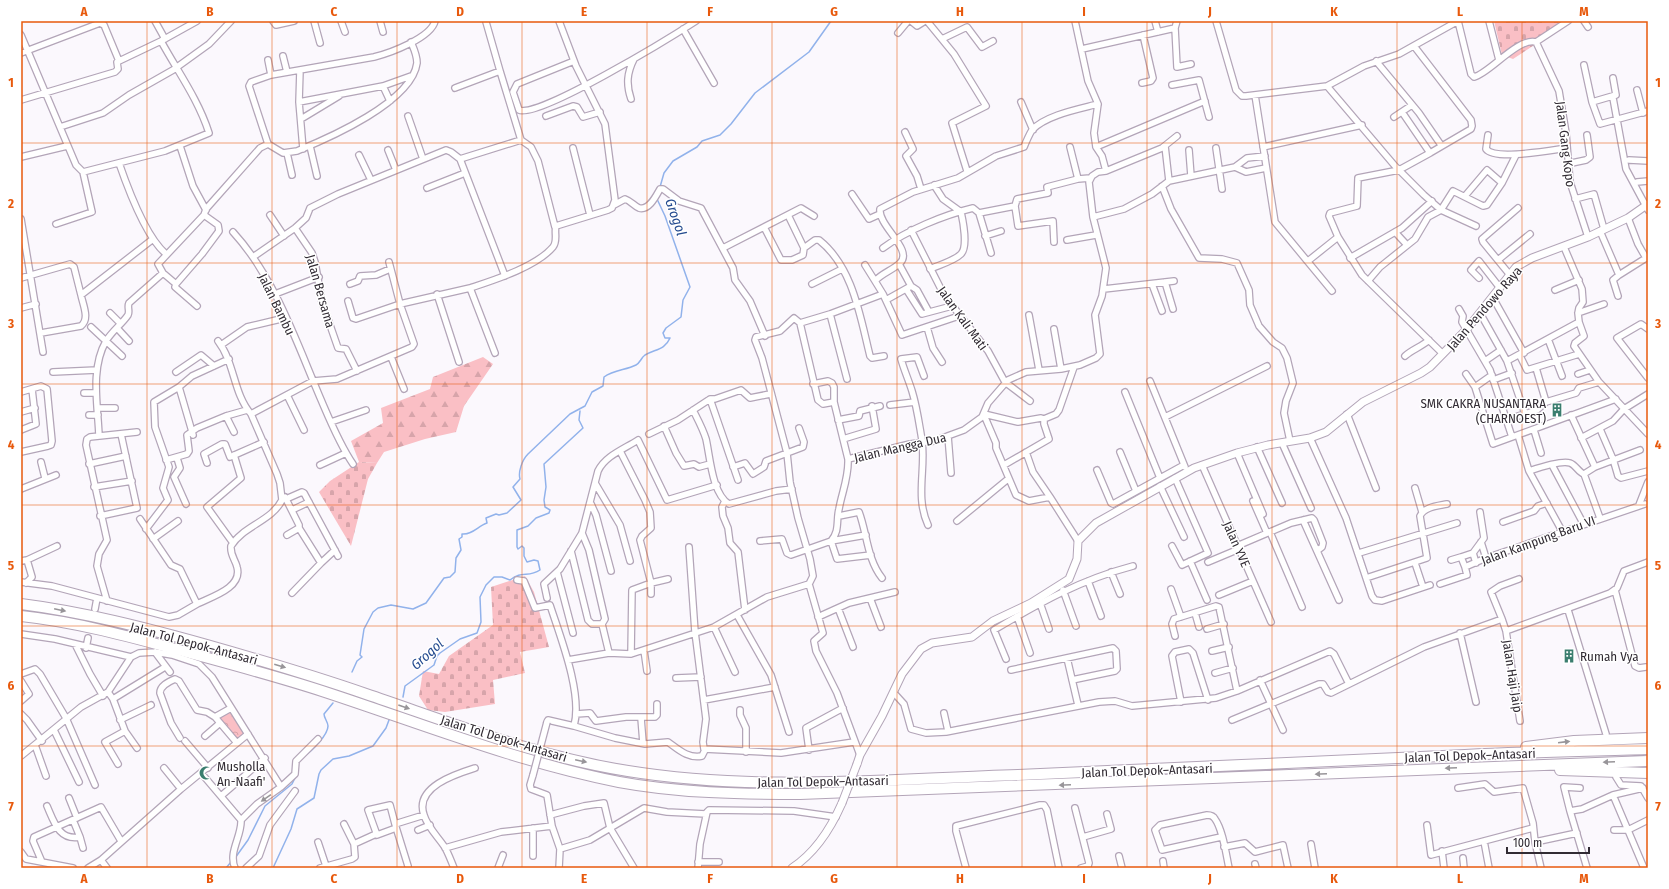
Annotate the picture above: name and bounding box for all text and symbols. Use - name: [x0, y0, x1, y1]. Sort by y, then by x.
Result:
- text: A: [79, 4, 88, 19]
- text: B: [206, 4, 214, 19]
- text: C: [331, 4, 338, 19]
- text: D: [456, 4, 464, 19]
- text: E: [581, 4, 587, 19]
- text: F: [707, 4, 713, 19]
- text: G: [830, 4, 838, 19]
- text: H: [956, 4, 964, 19]
- text: I: [1082, 4, 1086, 19]
- text: J: [1207, 4, 1212, 19]
- text: K: [1330, 4, 1338, 19]
- text: L: [1457, 4, 1463, 19]
- text: M: [1579, 4, 1589, 19]
- text: 1: [8, 75, 14, 90]
- text: 1: [1655, 75, 1661, 90]
- street label: Jalan Gang Kopo: [1553, 100, 1578, 188]
- text: 2: [7, 196, 14, 211]
- water label: Grogol: [661, 196, 690, 238]
- text: 2: [1654, 196, 1661, 211]
- street label: Jalan Bersama: [303, 253, 338, 330]
- street label: Jalan Pendowo Raya: [1444, 263, 1525, 353]
- street label: Jalan Bambu: [255, 271, 298, 337]
- street label: Jalan Kali Mati: [934, 283, 991, 353]
- text: 3: [7, 316, 14, 331]
- text: 3: [1654, 316, 1661, 331]
- place label: SMK CAKRA NUSANTARA (CHARNOEST): [1421, 396, 1546, 426]
- building icon: SMK CAKRA NUSANTARA (CHARNOEST): [1549, 402, 1565, 418]
- street label: Jalan Mangga Dua: [853, 430, 948, 465]
- text: 4: [8, 437, 15, 452]
- text: 4: [1655, 437, 1662, 452]
- street label: Jalan Kampung Baru VI: [1479, 513, 1597, 568]
- street label: Jalan YVE: [1220, 519, 1253, 569]
- text: 5: [8, 558, 14, 573]
- text: 5: [1655, 558, 1661, 573]
- one-way arrow: [53, 607, 66, 613]
- street label: Jalan Tol Depok–Antasari: [129, 619, 259, 668]
- water label: Grogol: [407, 635, 447, 673]
- street label: Jalan Haji Jaip: [1499, 639, 1526, 714]
- building icon: Rumah Vya: [1561, 648, 1577, 664]
- place label: Rumah Vya: [1580, 649, 1639, 664]
- one-way arrow: [275, 663, 287, 669]
- text: 6: [8, 678, 15, 693]
- text: 6: [1655, 678, 1662, 693]
- one-way arrow: [398, 704, 410, 710]
- street label: Jalan Tol Depok–Antasari: [439, 712, 569, 765]
- one-way arrow: [1558, 739, 1570, 745]
- street label: Jalan Tol Depok–Antasari: [1404, 746, 1536, 765]
- place label: Musholla An-Naafi': [217, 759, 265, 789]
- one-way arrow: [575, 759, 588, 765]
- one-way arrow: [1603, 759, 1615, 766]
- street label: Jalan Tol Depok–Antasari: [1081, 761, 1213, 780]
- mosque icon: Musholla An-Naafi': [198, 765, 214, 781]
- one-way arrow: [1445, 765, 1457, 772]
- one-way arrow: [1315, 771, 1327, 778]
- street label: Jalan Tol Depok–Antasari: [757, 773, 889, 790]
- one-way arrow: [1059, 781, 1072, 788]
- one-way arrow: [261, 794, 271, 802]
- text: 7: [8, 799, 14, 814]
- text: 7: [1655, 799, 1661, 814]
- scale bar: [1507, 829, 1589, 855]
- text: 100 m: [1513, 836, 1542, 850]
- text: A: [79, 871, 88, 886]
- text: B: [206, 871, 214, 886]
- text: C: [331, 871, 338, 886]
- text: D: [456, 871, 464, 886]
- text: E: [581, 871, 587, 886]
- text: F: [707, 871, 713, 886]
- text: G: [830, 871, 838, 886]
- text: H: [956, 871, 964, 886]
- text: I: [1082, 871, 1086, 886]
- text: J: [1207, 871, 1212, 886]
- text: K: [1330, 871, 1338, 886]
- text: L: [1457, 871, 1463, 886]
- text: M: [1579, 871, 1589, 886]

